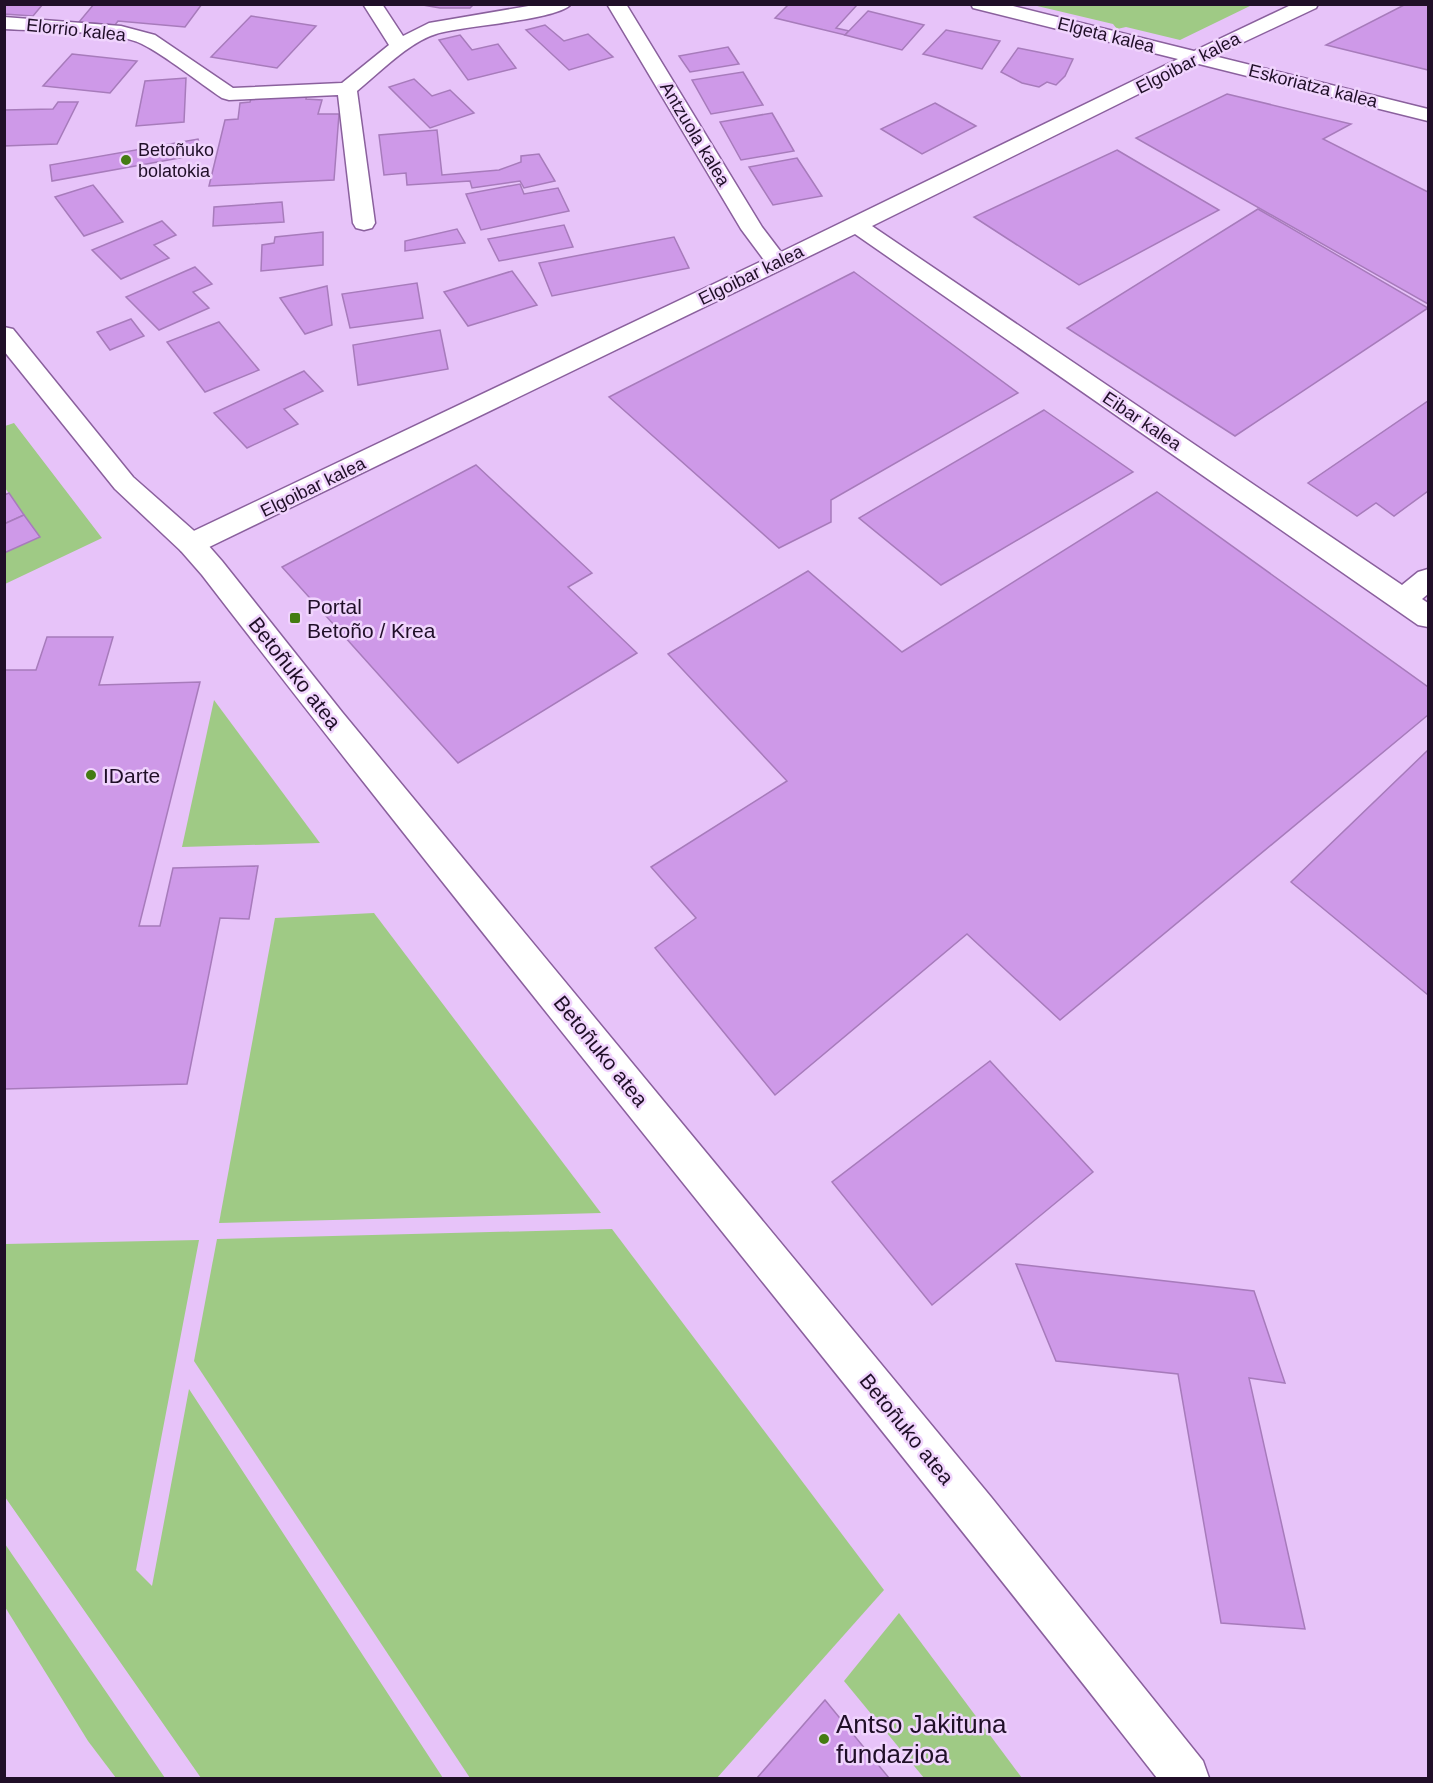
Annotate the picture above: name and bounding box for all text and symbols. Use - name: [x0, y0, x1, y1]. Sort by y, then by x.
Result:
- street label: Elgeta kalea: [1056, 13, 1157, 57]
- street label: Elorrio kalea: [25, 15, 128, 45]
- street label: Elgoibar kalea: [1133, 28, 1244, 98]
- street label: Eskoriatza kalea: [1247, 60, 1380, 112]
- street label: Antzuola kalea: [656, 78, 734, 191]
- place label: Betoñuko bolatokia: [138, 140, 214, 181]
- marker: Betoñuko bolatokia: [119, 153, 133, 167]
- street label: Elgoibar kalea: [695, 241, 808, 309]
- street label: Eibar kalea: [1099, 388, 1186, 455]
- street label: Elgoibar kalea: [257, 453, 370, 521]
- place label: Portal Betoño / Krea: [307, 595, 436, 642]
- marker: Portal Betoño / Krea: [288, 611, 302, 625]
- street label: Betoñuko atea: [244, 613, 346, 734]
- place label: IDarte: [103, 764, 160, 787]
- marker: IDarte: [84, 768, 98, 782]
- street label: Betoñuko atea: [549, 991, 653, 1111]
- street label: Betoñuko atea: [855, 1369, 959, 1489]
- place label: Antso Jakituna fundazioa: [836, 1709, 1007, 1769]
- marker: Antso Jakituna fundazioa: [817, 1732, 831, 1746]

